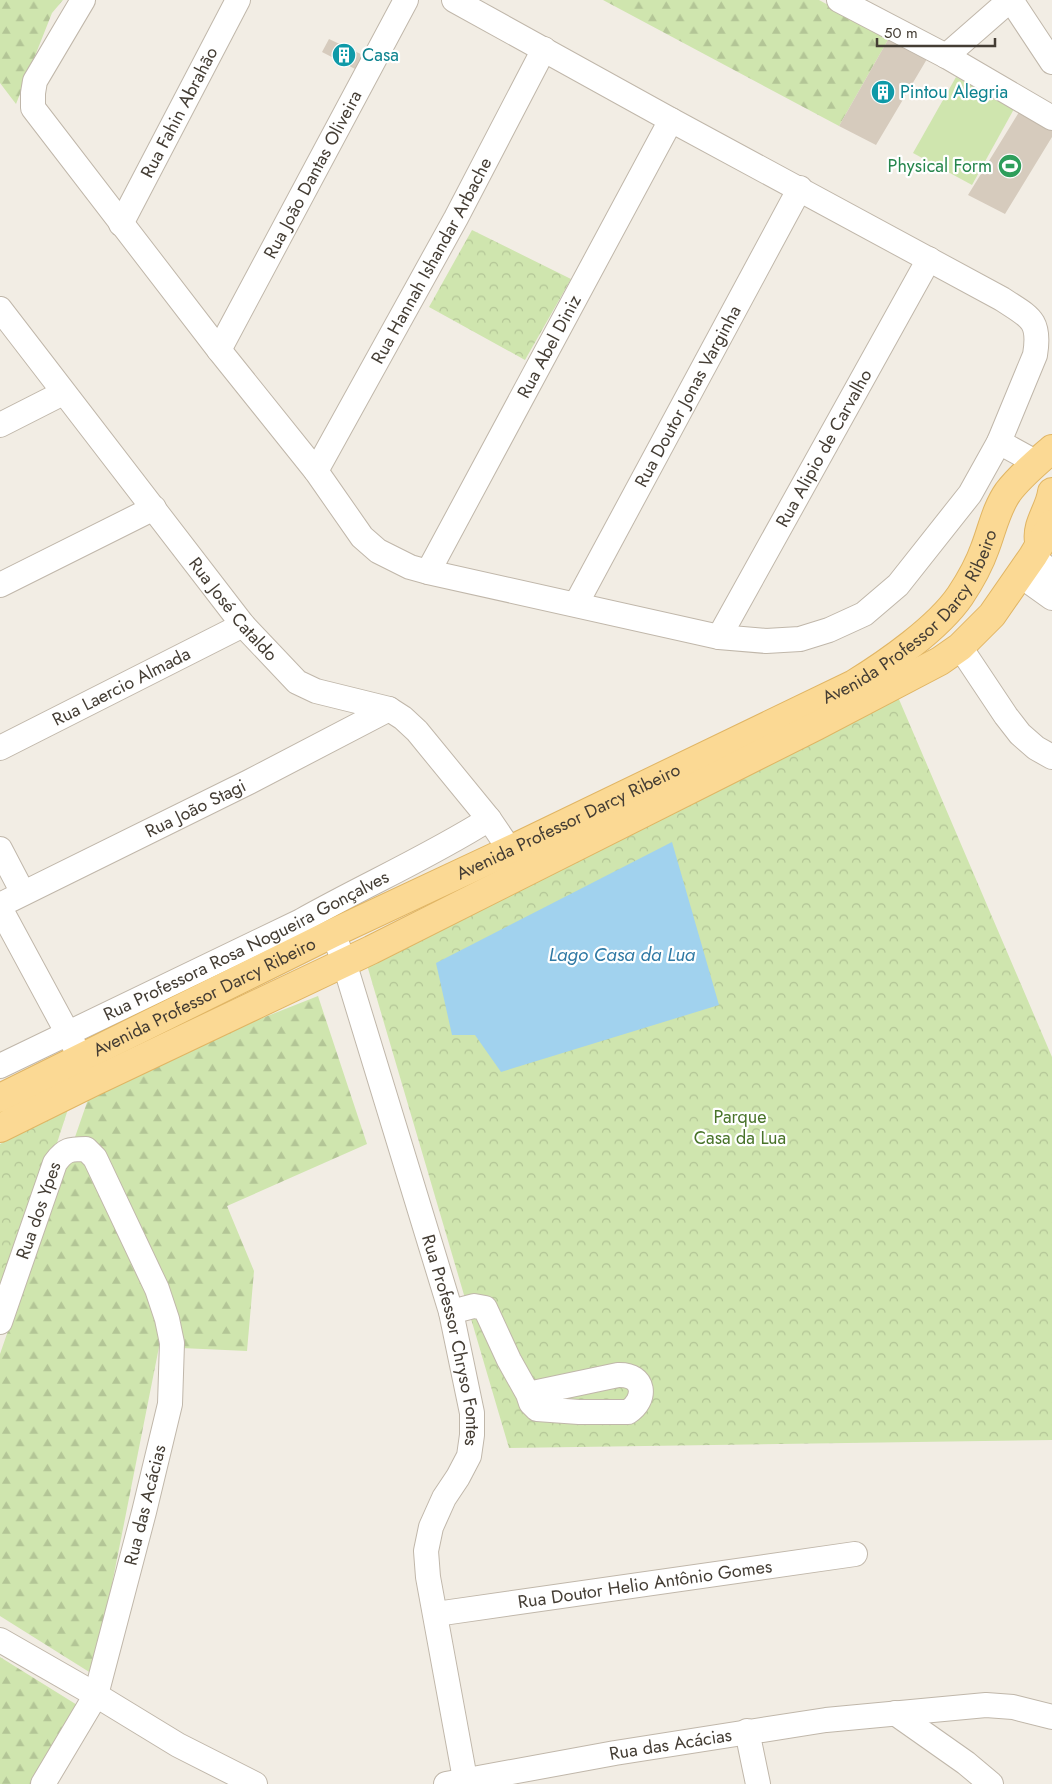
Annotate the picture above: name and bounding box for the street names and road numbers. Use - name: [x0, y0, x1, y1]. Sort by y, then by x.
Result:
- street label: Rua Fahin Abrahão: [134, 42, 224, 183]
- street label: Rua João Dantas Oliveira: [257, 86, 368, 263]
- street label: Rua Hannah Ishandar Arbache: [365, 153, 498, 369]
- street label: Rua Abel Diniz: [511, 290, 588, 403]
- street label: Rua Doutor Jonas Varginha: [628, 301, 747, 492]
- street label: Rua Alipio de Carvalho: [769, 364, 878, 532]
- street label: Avenida Professor Darcy Ribeiro: [818, 526, 1003, 710]
- street label: Rua José Cataldo: [182, 552, 284, 667]
- street label: Rua Laercio Almada: [48, 641, 195, 732]
- street label: Avenida Professor Darcy Ribeiro: [452, 757, 685, 886]
- street label: Rua João Stagi: [141, 773, 250, 844]
- street label: Rua Professora Rosa Nogueira Gonçalves: [99, 864, 393, 1027]
- street label: Avenida Professor Darcy Ribeiro: [89, 931, 320, 1063]
- street label: Rua dos Ypes: [10, 1158, 68, 1263]
- street label: Rua Professor Chryso Fontes: [415, 1231, 485, 1448]
- street label: Rua das Acácias: [117, 1442, 173, 1568]
- street label: Rua Doutor Helio Antônio Gomes: [516, 1553, 774, 1615]
- street label: Rua das Acácias: [607, 1722, 734, 1767]

